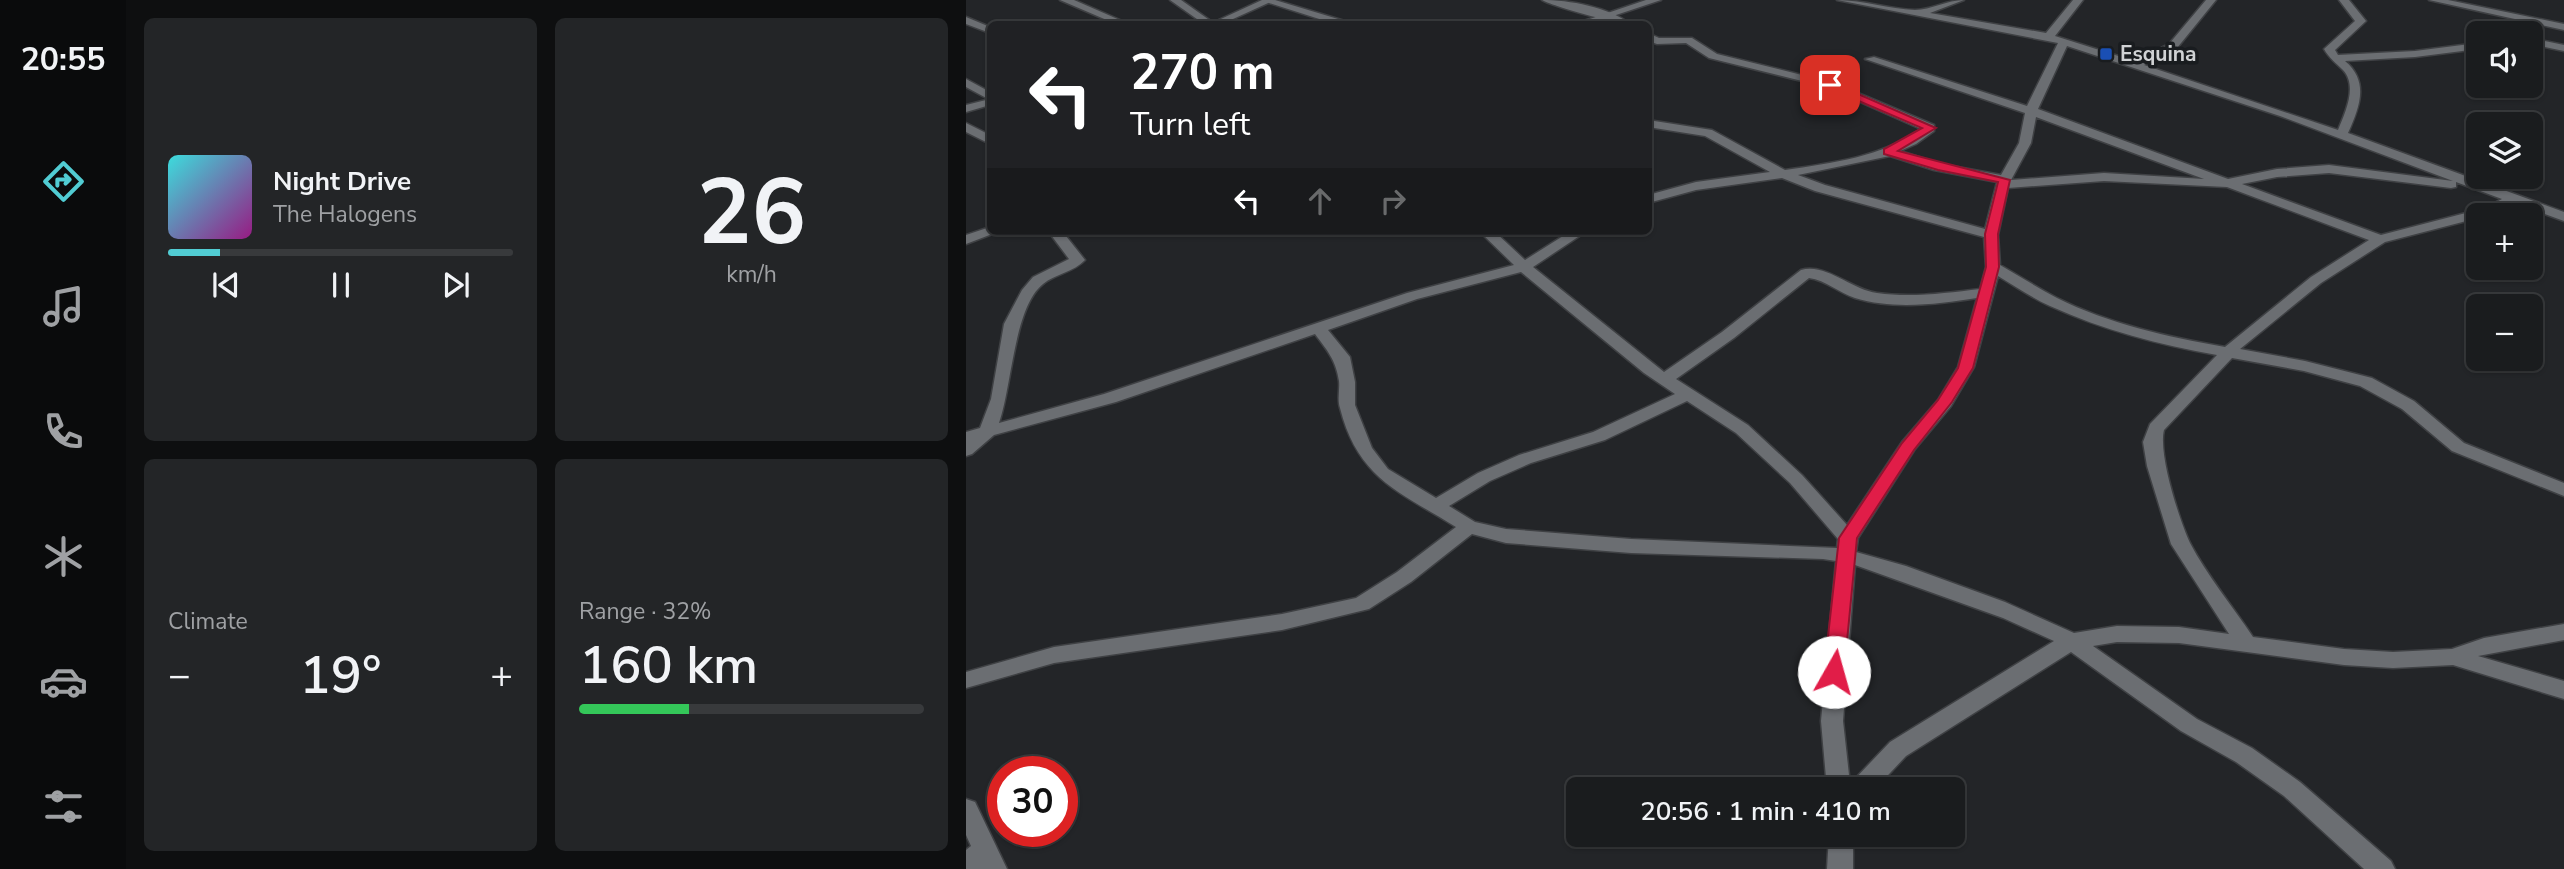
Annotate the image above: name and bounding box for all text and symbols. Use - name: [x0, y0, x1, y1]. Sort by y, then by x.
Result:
- map controls: [2466, 21, 2543, 371]
- button: sound: [2466, 21, 2543, 98]
- text: 20:55: [21, 38, 105, 81]
- text: 270 m: [1130, 39, 1274, 106]
- place label: Esquina: [2120, 40, 2197, 68]
- marker: Esquina: [2098, 46, 2114, 62]
- icon: left: [1015, 49, 1106, 140]
- pin: [1800, 55, 1860, 115]
- icon: arrive: [1811, 66, 1849, 104]
- text: Turn left: [1130, 103, 1250, 146]
- button: layers: [2466, 112, 2543, 189]
- text: 26: [697, 151, 806, 275]
- icon: directions: [39, 157, 88, 206]
- text: Night Drive: [273, 164, 411, 199]
- icon: left: [1228, 182, 1266, 220]
- icon: ahead: [1301, 182, 1339, 220]
- icon: right: [1374, 182, 1412, 220]
- text: The Halogens: [273, 199, 417, 230]
- button: +: [2466, 203, 2543, 280]
- text: km/h: [726, 259, 777, 290]
- icon: previous: [207, 266, 245, 304]
- icon: pause: [322, 266, 360, 304]
- icon: next: [437, 266, 475, 304]
- icon: music: [39, 282, 88, 331]
- button: −: [2466, 294, 2543, 371]
- icon: phone: [39, 407, 88, 456]
- icon: climate: [39, 532, 88, 581]
- text: Range · 32%: [579, 596, 711, 627]
- text: Climate: [168, 606, 248, 637]
- text: 160 km: [579, 630, 758, 701]
- position arrow: [1797, 635, 1871, 709]
- text: 19°: [300, 640, 381, 711]
- text: −: [168, 650, 191, 701]
- text: +: [490, 650, 513, 701]
- icon: car: [39, 657, 88, 706]
- speed limit sign: 30: [987, 756, 1078, 847]
- icon: filters: [39, 782, 88, 831]
- text: 20:56 · 1 min · 410 m: [1640, 794, 1891, 829]

